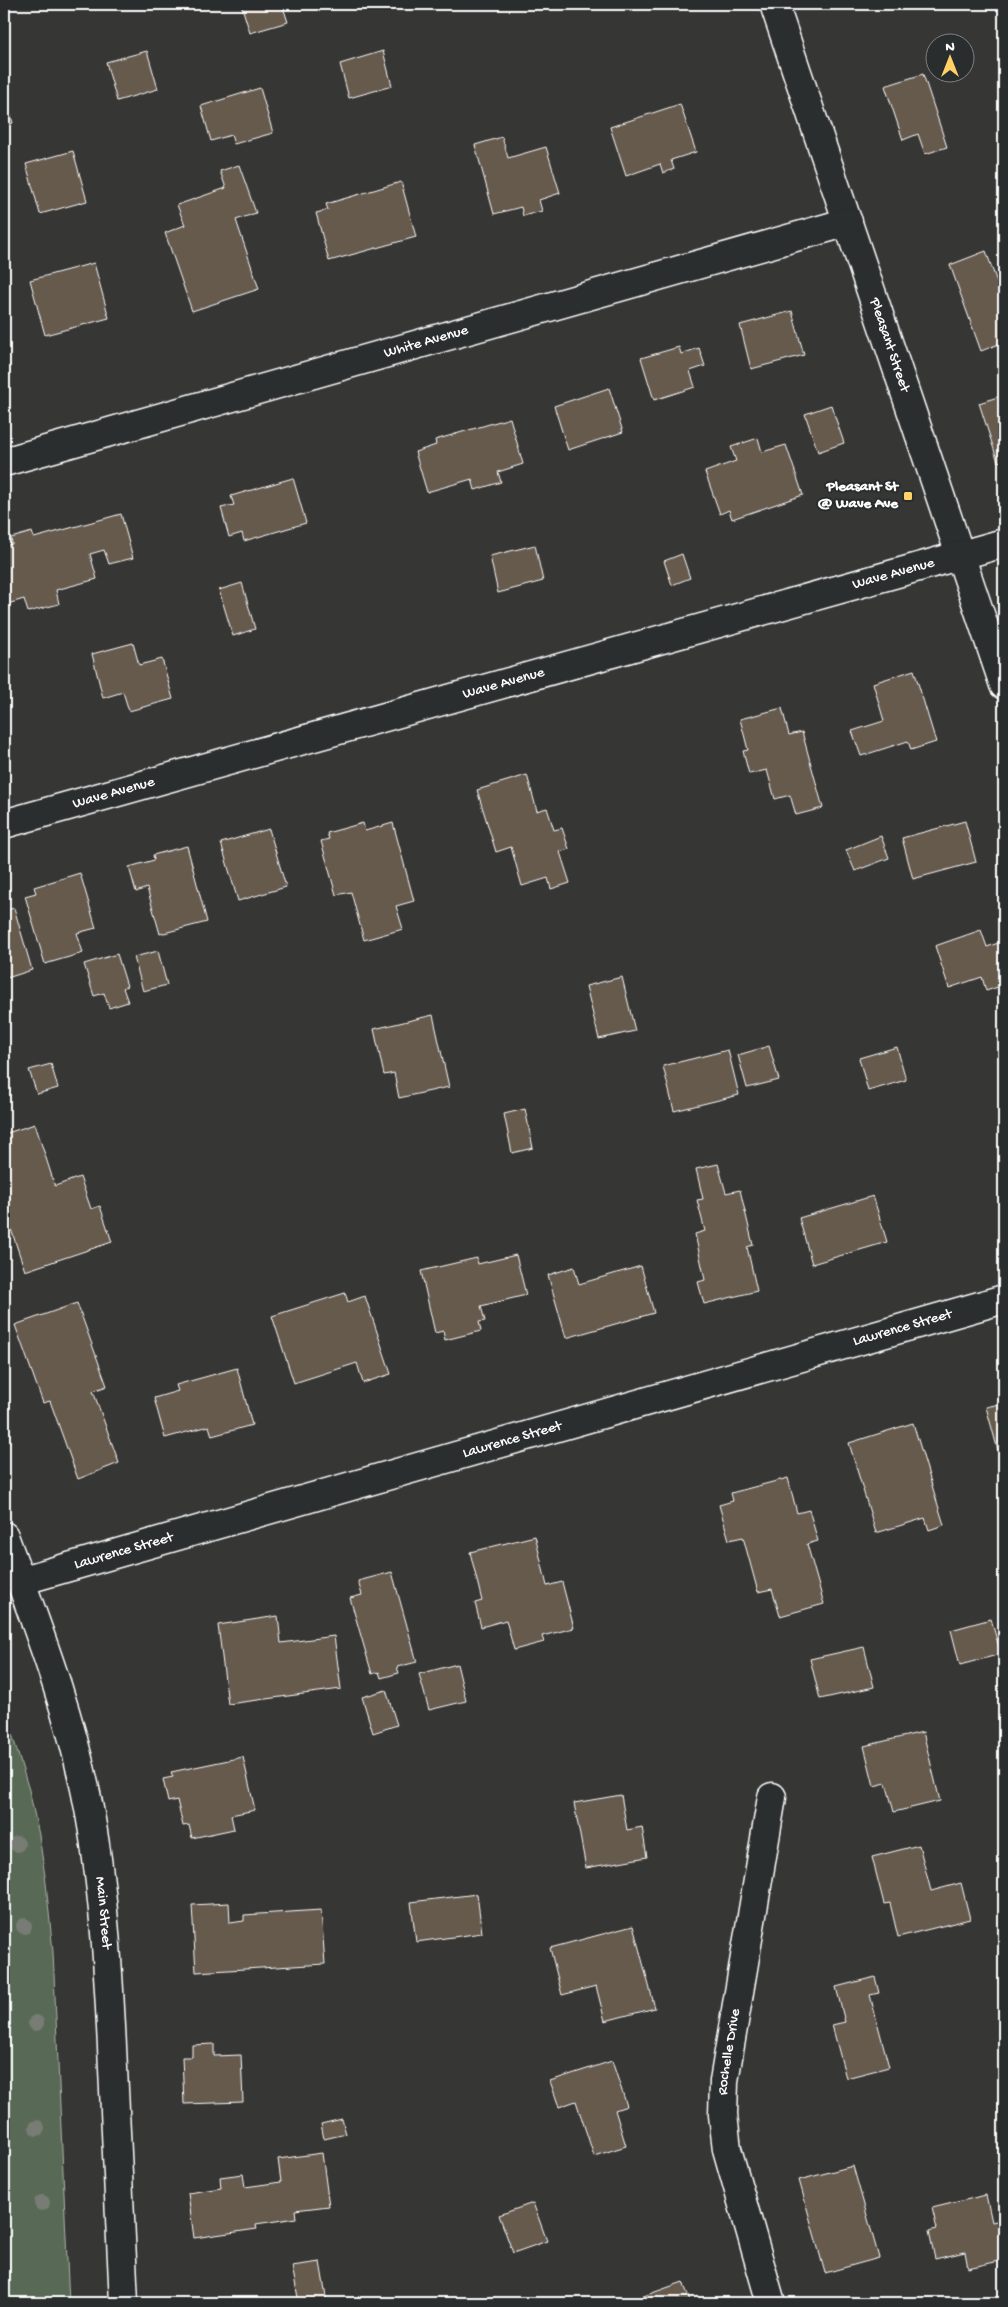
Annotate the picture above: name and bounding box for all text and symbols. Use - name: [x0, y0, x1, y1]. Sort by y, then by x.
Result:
- north arrow: [926, 32, 976, 82]
- text: N: [945, 39, 955, 56]
- street label: Pleasant Street: [865, 295, 914, 396]
- street label: White Avenue: [382, 321, 471, 362]
- place label: Pleasant St @ Wave Ave: [817, 478, 900, 513]
- marker: Pleasant St @ Wave Ave: [902, 490, 914, 502]
- street label: Wave Avenue: [851, 554, 937, 594]
- street label: Wave Avenue: [461, 663, 547, 704]
- street label: Wave Avenue: [71, 773, 157, 813]
- street label: Lawrence Street: [851, 1305, 956, 1351]
- street label: Lawrence Street: [461, 1417, 566, 1463]
- street label: Lawrence Street: [72, 1528, 177, 1574]
- street label: Main Street: [90, 1875, 115, 1952]
- street label: Rochelle Drive: [715, 2007, 745, 2095]

